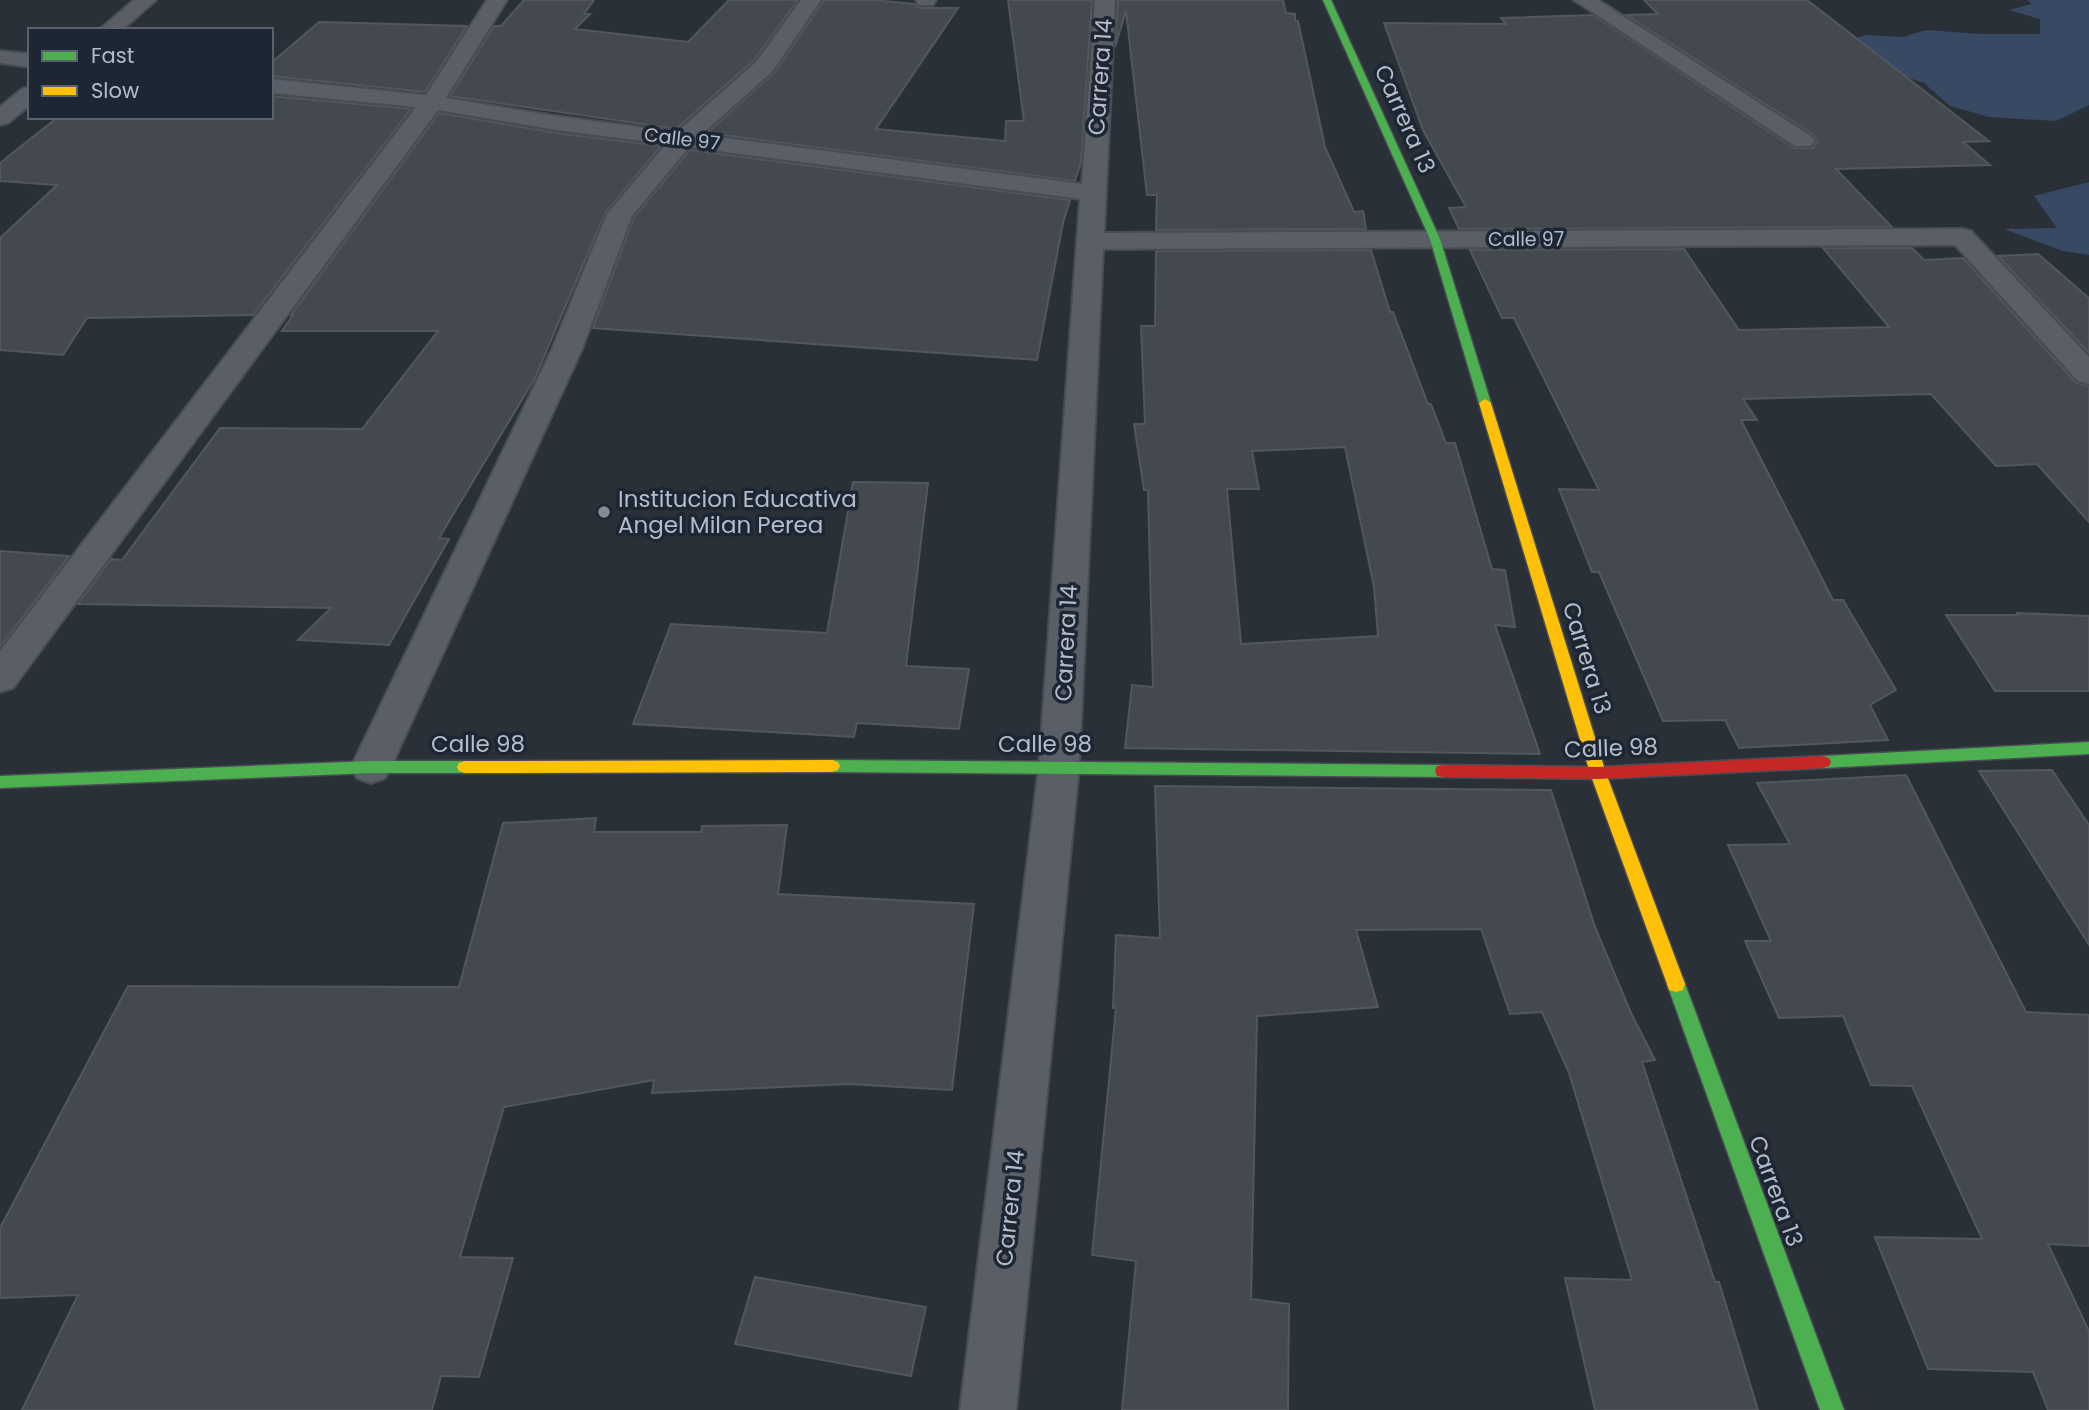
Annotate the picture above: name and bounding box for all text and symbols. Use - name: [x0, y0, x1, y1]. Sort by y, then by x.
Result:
- street label: Carrera 14: [1080, 18, 1120, 136]
- legend: [28, 28, 273, 119]
- text: Fast: [91, 41, 134, 70]
- street label: Carrera 13: [1367, 60, 1443, 178]
- text: Slow: [91, 76, 139, 105]
- street label: Calle 97: [643, 121, 721, 157]
- street label: Calle 97: [1488, 226, 1564, 253]
- place label: Institucion Educativa Angel Milan Perea: [618, 483, 857, 541]
- marker: Institucion Educativa Angel Milan Perea: [596, 504, 612, 520]
- street label: Carrera 14: [1047, 584, 1085, 702]
- street label: Carrera 13: [1555, 598, 1619, 718]
- street label: Calle 98: [431, 728, 525, 760]
- street label: Calle 98: [998, 728, 1092, 760]
- street label: Calle 98: [1563, 730, 1659, 766]
- street label: Carrera 13: [1741, 1131, 1811, 1251]
- street label: Carrera 14: [988, 1148, 1032, 1268]

